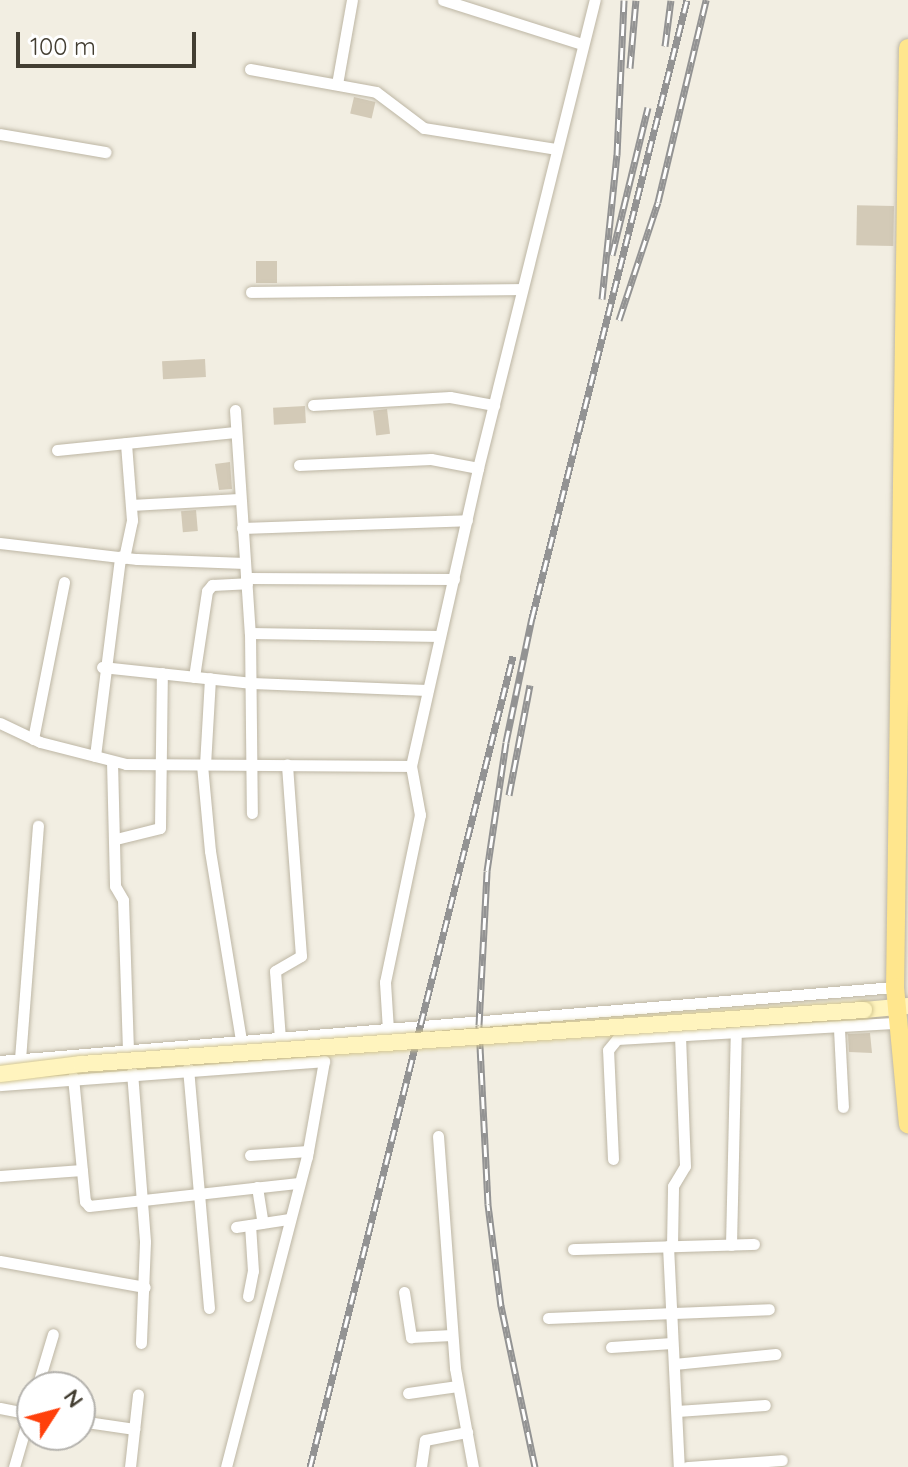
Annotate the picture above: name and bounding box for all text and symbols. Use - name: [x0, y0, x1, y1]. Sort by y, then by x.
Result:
- scale bar: [20, 16, 200, 66]
- text: 100 m: [30, 31, 96, 61]
- north arrow: [16, 1371, 96, 1451]
- text: N: [58, 1383, 90, 1413]

